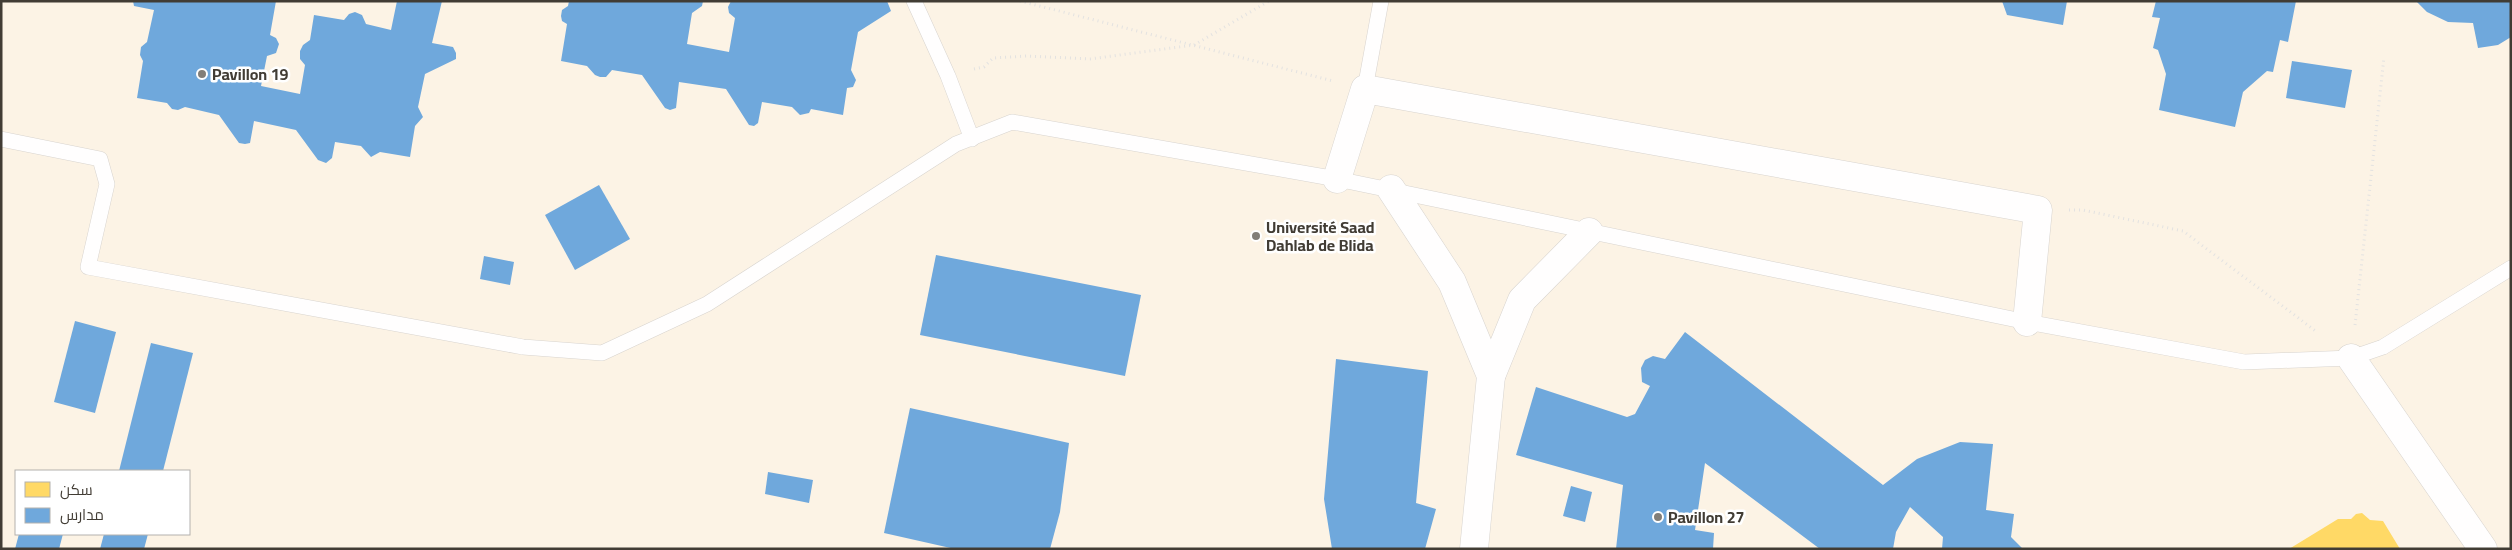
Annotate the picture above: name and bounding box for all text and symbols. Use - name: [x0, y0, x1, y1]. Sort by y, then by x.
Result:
- place label: Pavillon 19: [212, 59, 289, 89]
- marker: Pavillon 19: [196, 68, 208, 80]
- place label: Université Saad Dahlab de Blida: [1266, 212, 1375, 260]
- marker: Université Saad Dahlab de Blida: [1250, 230, 1262, 242]
- legend: [15, 470, 190, 535]
- text: سكن: [60, 475, 93, 504]
- text: مدارس: [60, 500, 104, 529]
- place label: Pavillon 27: [1668, 502, 1744, 532]
- marker: Pavillon 27: [1652, 511, 1664, 523]

